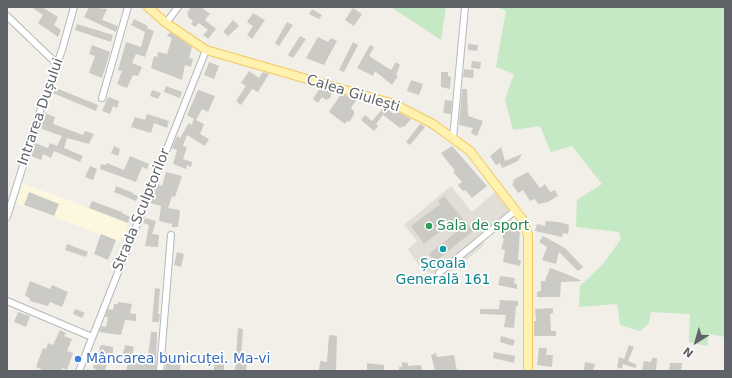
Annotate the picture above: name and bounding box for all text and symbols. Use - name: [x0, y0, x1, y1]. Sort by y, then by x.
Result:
- street label: Intrarea Dușului: [15, 56, 67, 168]
- street label: Calea Giulești: [304, 72, 402, 116]
- street label: Strada Sculptorilor: [110, 146, 174, 274]
- place label: Sala de sport: [437, 218, 529, 234]
- marker: Sala de sport: [424, 221, 434, 231]
- marker: Școala Generală 161: [438, 244, 448, 254]
- place label: Școala Generală 161: [396, 256, 490, 288]
- north arrow: [676, 322, 716, 362]
- text: N: [681, 344, 696, 360]
- place label: Mâncarea bunicuței. Ma-vi: [86, 351, 270, 367]
- marker: Mâncarea bunicuței. Ma-vi: [73, 354, 83, 364]

